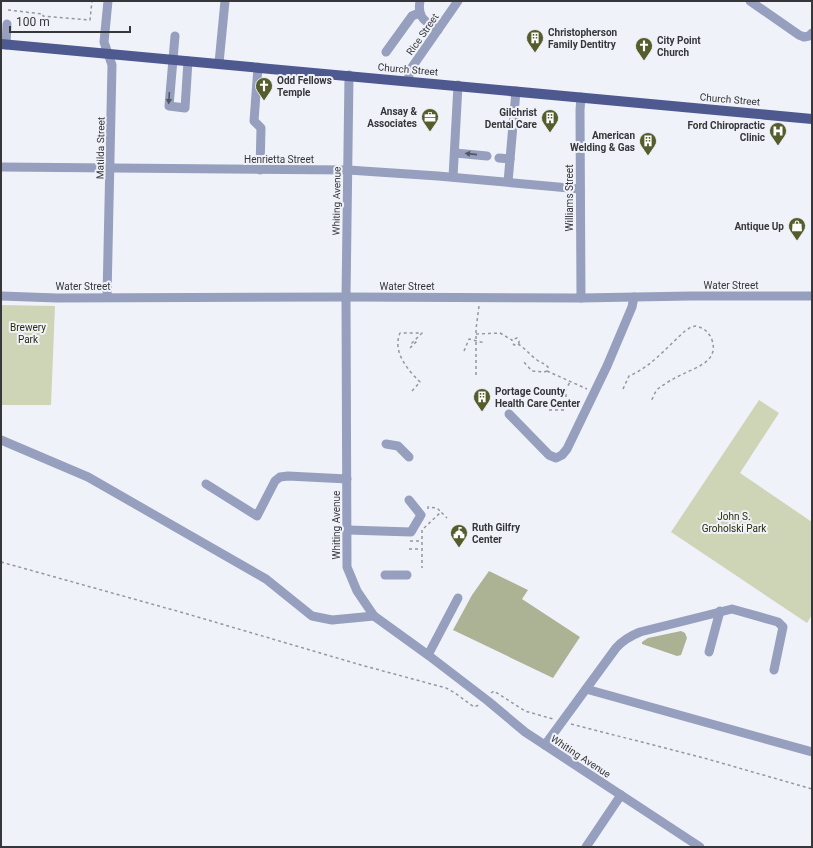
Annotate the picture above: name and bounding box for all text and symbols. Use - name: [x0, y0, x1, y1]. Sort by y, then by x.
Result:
- scale bar: [10, 8, 130, 34]
- street label: Rice Street: [404, 11, 441, 57]
- text: 100 m: [16, 15, 50, 29]
- place label: Christopherson Family Dentitry: [548, 27, 618, 50]
- building icon: Christopherson Family Dentitry: [525, 28, 545, 53]
- place label: City Point Church: [657, 35, 701, 58]
- church icon: City Point Church: [634, 36, 654, 61]
- street label: Church Street: [377, 61, 439, 78]
- place label: Odd Fellows Temple: [277, 75, 332, 98]
- church icon: Odd Fellows Temple: [254, 76, 274, 101]
- street label: Church Street: [699, 91, 761, 108]
- one-way arrow: [166, 92, 173, 104]
- place label: Ansay & Associates: [367, 106, 417, 129]
- office icon: Ansay & Associates: [420, 107, 440, 132]
- place label: Gilchrist Dental Care: [485, 107, 538, 130]
- building icon: Gilchrist Dental Care: [540, 108, 560, 133]
- street label: Matilda Street: [94, 117, 107, 179]
- place label: Ford Chiropractic Clinic: [687, 120, 765, 143]
- hospital icon: Ford Chiropractic Clinic: [768, 121, 788, 146]
- place label: American Welding & Gas: [570, 130, 635, 153]
- building icon: American Welding & Gas: [638, 131, 658, 156]
- one-way arrow: [465, 151, 477, 158]
- street label: Henrietta Street: [244, 154, 314, 165]
- street label: Williams Street: [564, 165, 575, 231]
- street label: Whiting Avenue: [330, 166, 343, 236]
- shop icon: Antique Up: [787, 216, 807, 241]
- place label: Antique Up: [734, 221, 784, 232]
- street label: Water Street: [704, 280, 758, 291]
- street label: Water Street: [56, 281, 110, 292]
- street label: Water Street: [380, 281, 434, 292]
- park label: Brewery Park: [10, 322, 46, 345]
- place label: Portage County Health Care Center: [495, 386, 581, 409]
- building icon: Portage County Health Care Center: [472, 387, 492, 412]
- street label: Whiting Avenue: [331, 491, 342, 559]
- park label: John S. Groholski Park: [702, 511, 767, 534]
- place label: Ruth Gilfry Center: [472, 522, 521, 545]
- public building icon: Ruth Gilfry Center: [449, 523, 469, 548]
- street label: Whiting Avenue: [549, 733, 613, 780]

